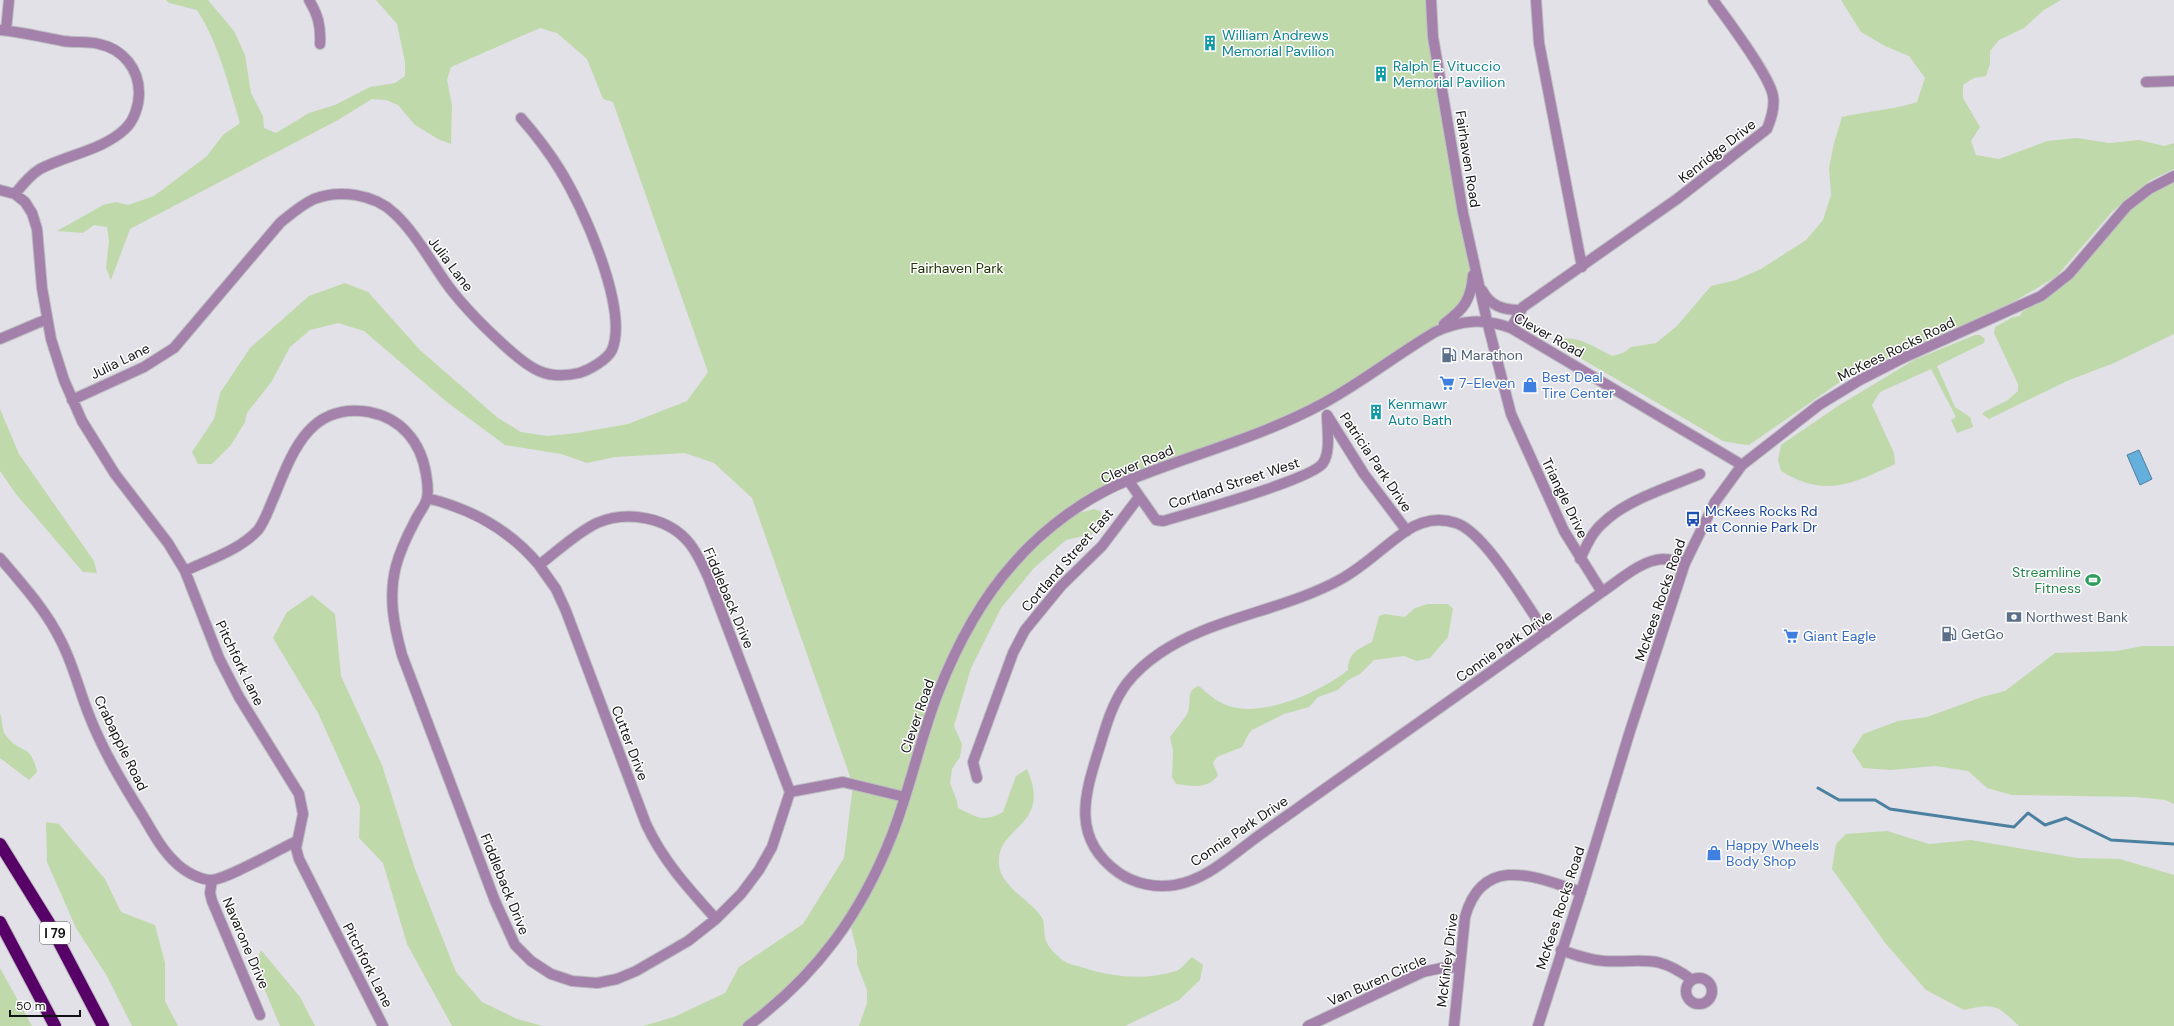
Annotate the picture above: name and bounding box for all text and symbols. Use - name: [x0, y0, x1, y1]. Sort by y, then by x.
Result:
- place label: William Andrews Memorial Pavilion: [1222, 26, 1334, 60]
- building icon: William Andrews Memorial Pavilion: [1201, 34, 1219, 52]
- place label: Ralph E. Vituccio Memorial Pavilion: [1393, 57, 1505, 91]
- building icon: Ralph E. Vituccio Memorial Pavilion: [1372, 65, 1390, 83]
- street label: Fairhaven Road: [1451, 109, 1485, 209]
- street label: Kenridge Drive: [1675, 115, 1759, 187]
- street label: Julia Lane: [425, 233, 477, 295]
- park label: Fairhaven Park: [911, 259, 1003, 277]
- street label: Clever Road: [1511, 308, 1587, 362]
- street label: McKees Rocks Road: [1834, 313, 1958, 385]
- street label: Julia Lane: [87, 339, 153, 383]
- fuel station icon: Marathon: [1440, 346, 1458, 364]
- place label: Marathon: [1461, 346, 1523, 364]
- place label: Best Deal Tire Center: [1542, 368, 1614, 402]
- supermarket icon: 7-Eleven: [1438, 374, 1456, 392]
- place label: 7-Eleven: [1459, 374, 1515, 392]
- shop icon: Best Deal Tire Center: [1521, 376, 1539, 394]
- place label: Kenmawr Auto Bath: [1388, 395, 1452, 429]
- building icon: Kenmawr Auto Bath: [1367, 403, 1385, 421]
- street label: Patricia Park Drive: [1336, 409, 1416, 515]
- street label: Clever Road: [1098, 441, 1176, 487]
- street label: Cortland Street West: [1166, 453, 1302, 513]
- street label: Triangle Drive: [1538, 455, 1592, 541]
- place label: McKees Rocks Rd at Connie Park Dr: [1705, 502, 1817, 536]
- street label: Cortland Street East: [1017, 505, 1117, 615]
- bus stop icon: McKees Rocks Rd at Connie Park Dr: [1684, 510, 1702, 528]
- street label: McKees Rocks Road: [1631, 536, 1689, 664]
- street label: Fiddleback Drive: [700, 545, 758, 651]
- place label: Streamline Fitness: [2012, 563, 2081, 597]
- sports icon: Streamline Fitness: [2084, 571, 2102, 589]
- street label: Connie Park Drive: [1452, 606, 1556, 686]
- bank icon: Northwest Bank: [2005, 608, 2023, 626]
- place label: Northwest Bank: [2026, 608, 2128, 626]
- street label: Pitchfork Lane: [212, 617, 268, 709]
- fuel station icon: GetGo: [1940, 625, 1958, 643]
- place label: GetGo: [1961, 625, 2004, 643]
- supermarket icon: Giant Eagle: [1782, 627, 1800, 645]
- place label: Giant Eagle: [1803, 627, 1876, 645]
- street label: Clever Road: [896, 677, 938, 755]
- street label: Crabapple Road: [90, 692, 152, 794]
- street label: Cutter Drive: [607, 703, 653, 783]
- street label: Connie Park Drive: [1187, 792, 1291, 870]
- street label: Fiddleback Drive: [476, 831, 534, 937]
- place label: Happy Wheels Body Shop: [1726, 836, 1819, 870]
- street label: McKees Rocks Road: [1532, 844, 1588, 972]
- shop icon: Happy Wheels Body Shop: [1705, 844, 1723, 862]
- street label: Navarone Drive: [219, 894, 273, 992]
- street label: McKinley Drive: [1432, 912, 1462, 1008]
- street label: Pitchfork Lane: [339, 920, 397, 1010]
- road number: I 79: [40, 922, 70, 944]
- street label: Van Buren Circle: [1325, 950, 1429, 1010]
- scale bar: [10, 992, 80, 1018]
- text: 50 m: [16, 998, 45, 1014]

